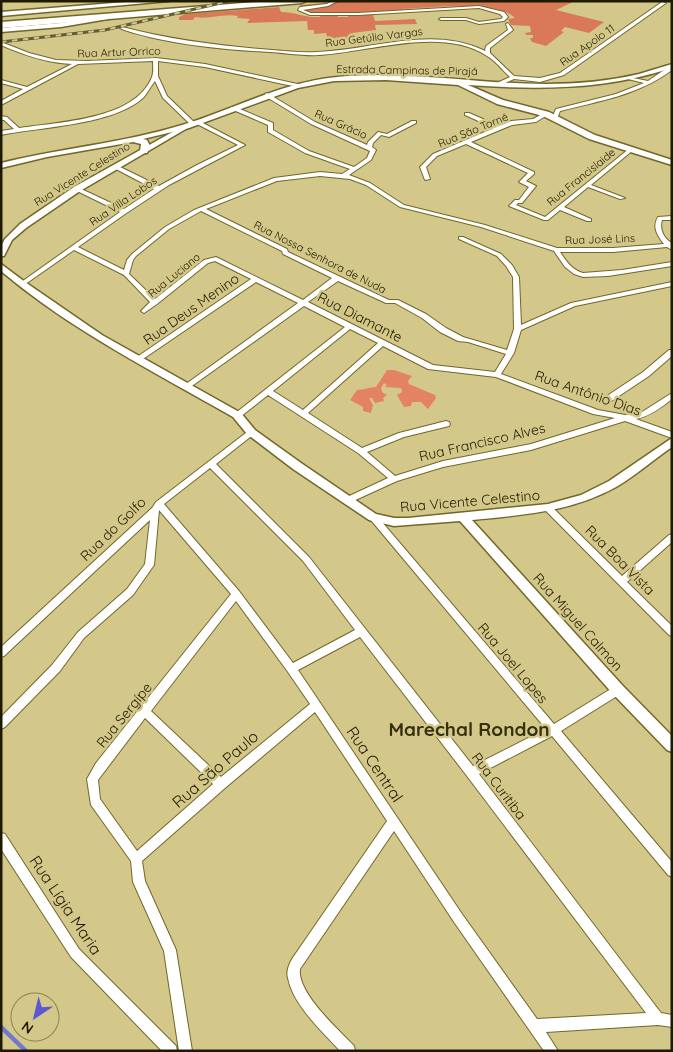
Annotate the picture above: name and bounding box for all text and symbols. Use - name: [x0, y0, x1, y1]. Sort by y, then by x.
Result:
- street label: Rua Apolo 11: [557, 21, 617, 69]
- street label: Rua Getúlio Vargas: [324, 24, 424, 50]
- street label: Rua Artur Orrico: [77, 44, 161, 60]
- street label: Estrada Campinas de Pirajá: [336, 62, 478, 78]
- street label: Rua Grácio: [312, 106, 370, 142]
- street label: Rua São Torné: [436, 110, 510, 150]
- street label: Rua Vicente Celestino: [32, 139, 133, 209]
- street label: Rua Francislaide: [544, 145, 618, 209]
- street label: Rua Villa Lobos: [87, 173, 159, 229]
- street label: Rua Nossa Senhora de Nuda: [251, 217, 389, 297]
- street label: Rua José Lins: [565, 231, 635, 247]
- street label: Rua Luciano: [145, 250, 203, 300]
- street label: Rua Deus Menino: [140, 269, 242, 349]
- street label: Rua Diamante: [314, 288, 406, 346]
- street label: Rua Antônio Dias: [532, 366, 644, 420]
- street label: Rua Francisco Alves: [417, 419, 547, 465]
- street label: Rua Vicente Celestino: [399, 486, 541, 516]
- street label: Rua do Golfo: [76, 493, 150, 565]
- street label: Rua Boa Vista: [581, 521, 659, 599]
- street label: Rua Miguel Calmon: [529, 569, 627, 675]
- street label: Rua Joel Lopes: [474, 619, 552, 707]
- street label: Rua Sergípe: [92, 679, 156, 751]
- district label: Marechal Rondon: [388, 717, 550, 741]
- street label: Rua Central: [342, 722, 408, 806]
- street label: Rua São Paulo: [168, 726, 262, 812]
- street label: Rua Curitiba: [468, 749, 530, 823]
- street label: Rua Lígia Maria: [25, 852, 107, 958]
- north arrow: [10, 992, 60, 1042]
- text: N: [18, 1017, 37, 1038]

